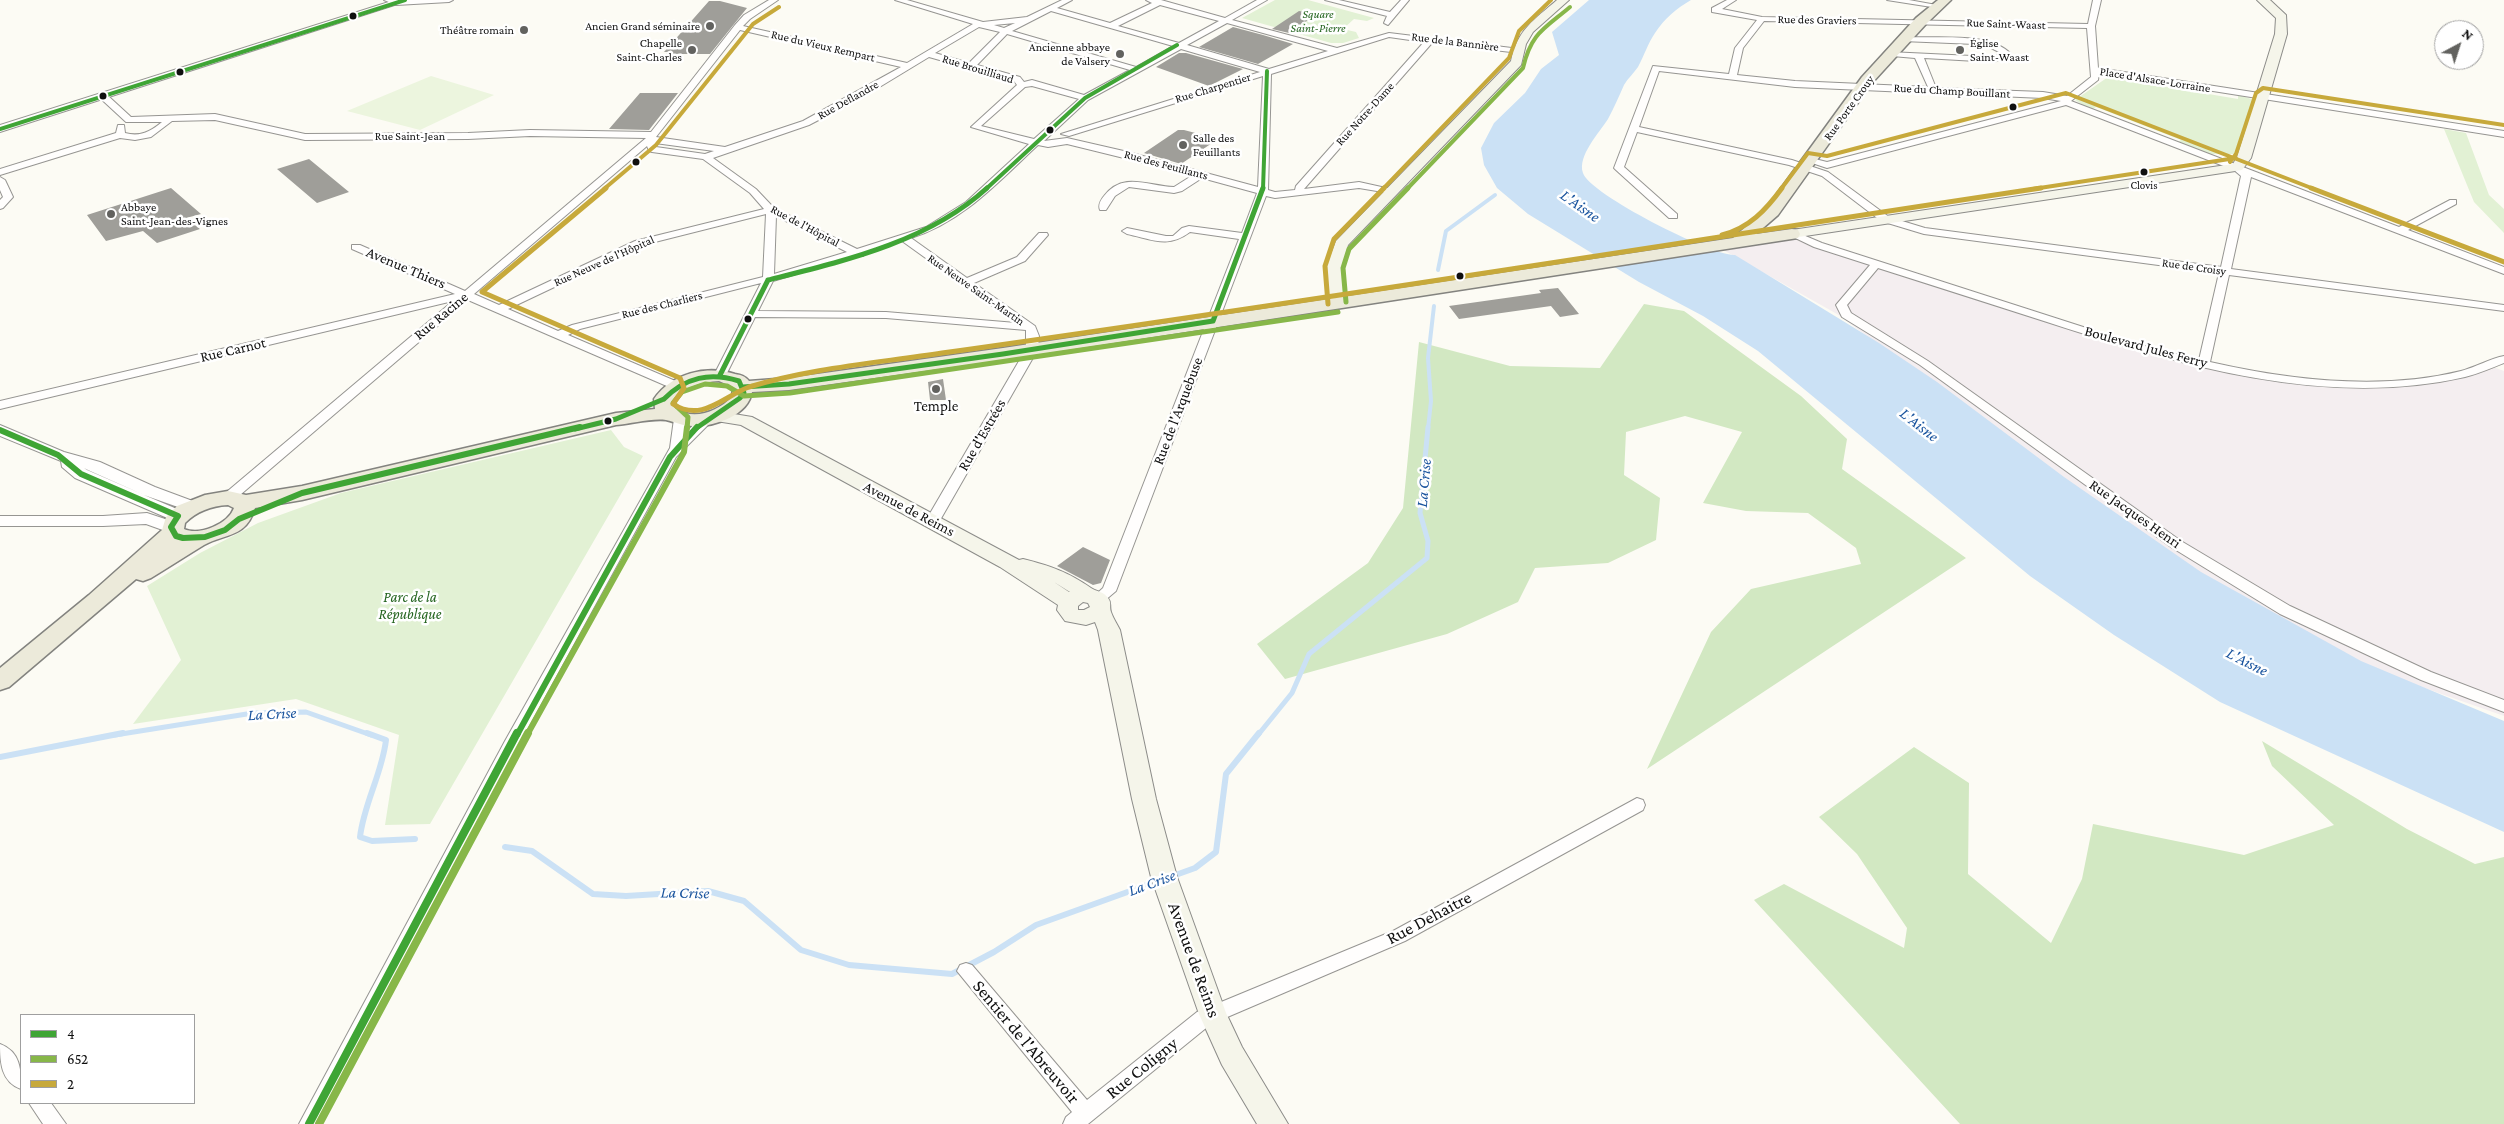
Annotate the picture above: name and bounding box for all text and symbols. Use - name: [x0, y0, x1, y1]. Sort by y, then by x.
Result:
- park label: Square Saint-Pierre: [1291, 7, 1345, 35]
- unlabelled marker: [348, 11, 358, 21]
- street label: Rue des Graviers: [1777, 12, 1857, 28]
- street label: Rue Saint-Waast: [1966, 15, 2046, 33]
- place label: Ancien Grand séminaire: [585, 19, 700, 33]
- marker: Ancien Grand séminaire: [704, 20, 716, 32]
- north arrow: [2434, 20, 2484, 70]
- place label: Théâtre romain: [440, 23, 514, 37]
- marker: Théâtre romain: [518, 24, 530, 36]
- text: N: [2459, 25, 2477, 43]
- street label: Rue du Vieux Rempart: [770, 27, 876, 65]
- street label: Rue de la Bannière: [1411, 29, 1499, 55]
- place label: Chapelle Saint-Charles: [617, 36, 682, 64]
- place label: Église Saint-Waast: [1970, 36, 2029, 64]
- place label: Ancienne abbaye de Valsery: [1029, 40, 1110, 68]
- marker: Chapelle Saint-Charles: [686, 44, 698, 56]
- marker: Église Saint-Waast: [1954, 44, 1966, 56]
- marker: Ancienne abbaye de Valsery: [1114, 48, 1126, 60]
- street label: Rue Brouilliaud: [940, 51, 1016, 87]
- street label: Place d'Alsace-Lorraine: [2099, 64, 2211, 96]
- unlabelled marker: [175, 67, 185, 77]
- street label: Rue Charpentier: [1173, 70, 1253, 106]
- street label: Rue Porte Crouy: [1821, 73, 1877, 143]
- street label: Rue Deflandre: [815, 77, 881, 123]
- street label: Rue Notre-Dame: [1333, 79, 1397, 149]
- street label: Rue du Champ Bouillant: [1893, 81, 2011, 101]
- unlabelled marker: [98, 91, 108, 101]
- unlabelled marker: [2008, 102, 2018, 112]
- unlabelled marker: [1045, 125, 1055, 135]
- street label: Rue Saint-Jean: [375, 129, 445, 143]
- place label: Salle des Feuillants: [1193, 131, 1240, 159]
- marker: Salle des Feuillants: [1177, 139, 1189, 151]
- street label: Rue des Feuillants: [1122, 147, 1210, 183]
- unlabelled marker: [631, 157, 641, 167]
- marker: Clovis: [2139, 167, 2149, 177]
- place label: Clovis: [2130, 179, 2158, 193]
- water label: L'Aisne: [1556, 186, 1604, 226]
- place label: Abbaye Saint-Jean-des-Vignes: [121, 200, 228, 228]
- street label: Rue de l'Hôpital: [768, 202, 842, 250]
- marker: Abbaye Saint-Jean-des-Vignes: [105, 208, 117, 220]
- street label: Rue Neuve de l'Hôpital: [552, 232, 656, 290]
- street label: Avenue Thiers: [363, 243, 449, 293]
- street label: Rue Neuve Saint-Martin: [925, 251, 1027, 329]
- street label: Rue de Croisy: [2161, 255, 2227, 279]
- unlabelled marker: [1455, 271, 1465, 281]
- street label: Rue Racine: [410, 288, 472, 344]
- street label: Rue des Charliers: [620, 288, 704, 322]
- unlabelled marker: [743, 314, 753, 324]
- street label: Boulevard Jules Ferry: [2083, 322, 2209, 372]
- street label: Rue Carnot: [198, 334, 268, 366]
- street label: Rue de l'Arquebuse: [1149, 355, 1207, 467]
- marker: Temple: [930, 383, 942, 395]
- street label: Rue d'Estrées: [954, 396, 1010, 474]
- place label: Temple: [914, 397, 958, 415]
- water label: L'Aisne: [1896, 404, 1942, 446]
- unlabelled marker: [603, 416, 613, 426]
- water label: La Crise: [1412, 458, 1436, 508]
- street label: Rue Jacques Henri: [2086, 476, 2184, 552]
- street label: Avenue de Reims: [860, 477, 958, 541]
- park label: Parc de la République: [379, 588, 441, 623]
- water label: L'Aisne: [2223, 643, 2271, 681]
- water label: La Crise: [247, 703, 297, 725]
- water label: La Crise: [1126, 866, 1178, 900]
- water label: La Crise: [660, 883, 710, 903]
- street label: Rue Dehaitre: [1383, 887, 1475, 949]
- street label: Avenue de Reims: [1163, 899, 1225, 1021]
- street label: Sentier de l'Abreuvoir: [968, 976, 1084, 1108]
- legend: [20, 1014, 195, 1104]
- text: 4: [67, 1026, 75, 1042]
- street label: Rue Coligny: [1102, 1033, 1182, 1103]
- text: 652: [67, 1051, 88, 1067]
- text: 2: [67, 1076, 74, 1092]

